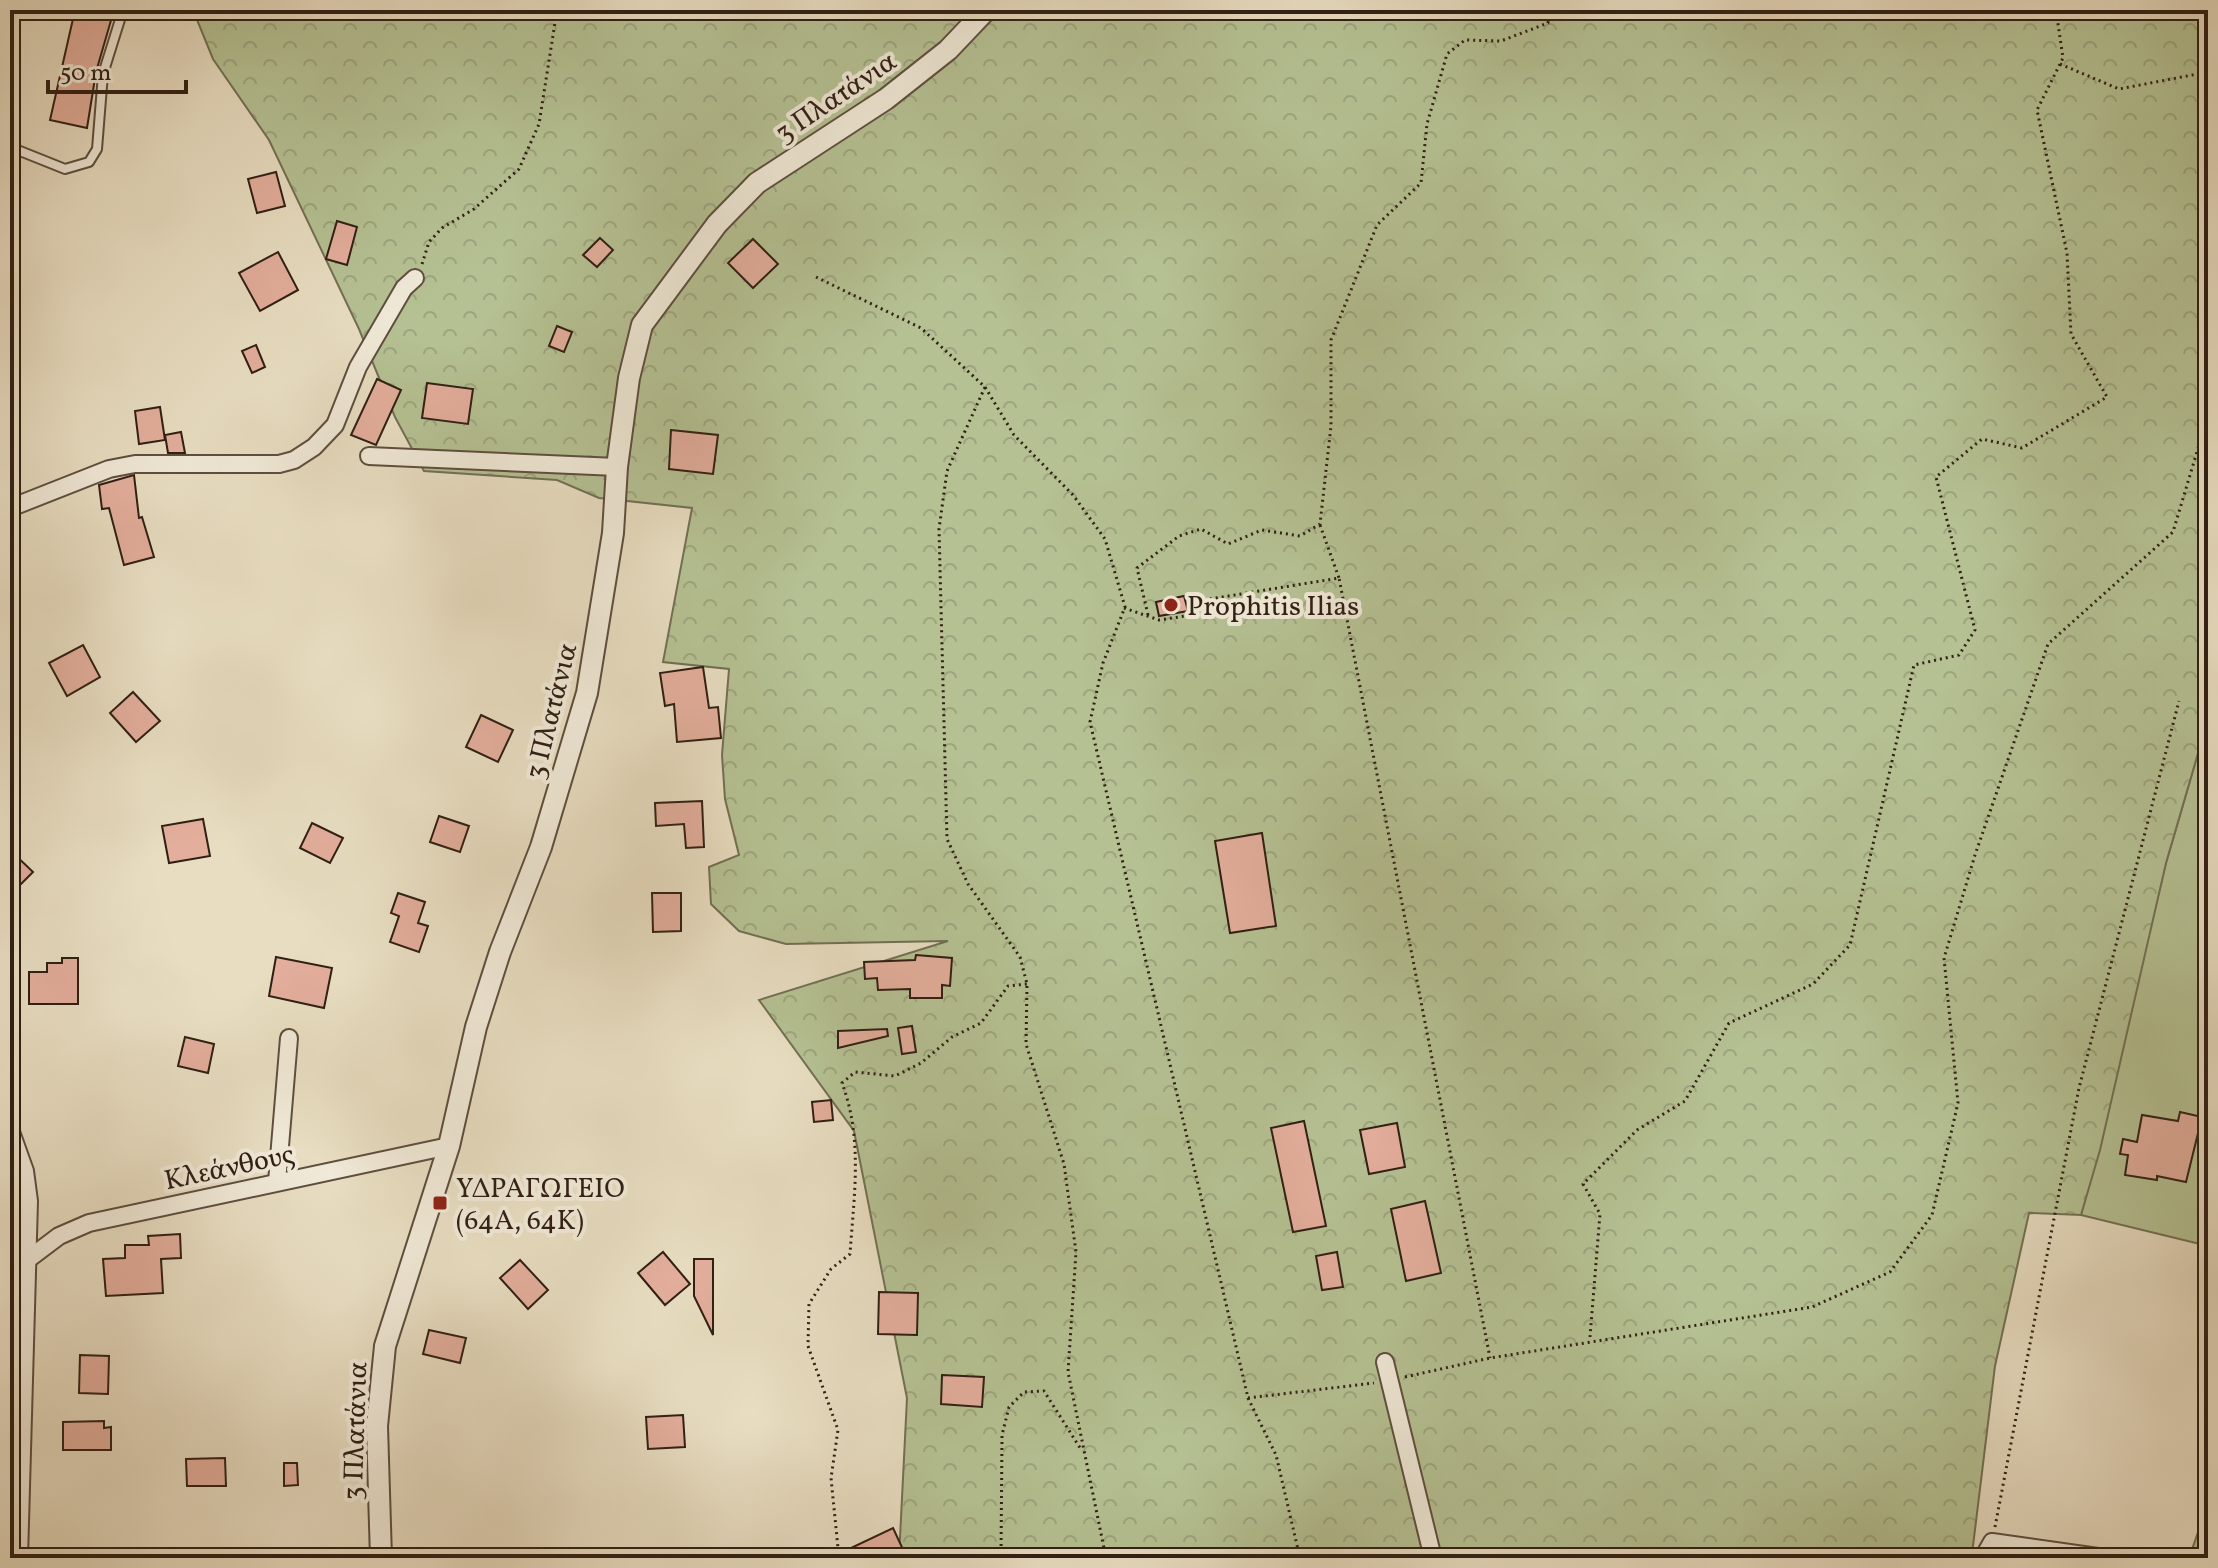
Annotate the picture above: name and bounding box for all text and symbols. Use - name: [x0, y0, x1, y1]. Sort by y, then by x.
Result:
- street label: 3 Πλατάνια: [768, 43, 905, 153]
- scale bar: [48, 44, 186, 94]
- text: 50 m: [60, 57, 112, 91]
- place label: Prophitis Ilias: [1187, 588, 1359, 627]
- marker: Prophitis Ilias: [1162, 596, 1180, 614]
- street label: 3 Πλατάνια: [517, 639, 588, 784]
- street label: Κλεάνθους: [161, 1136, 298, 1201]
- place label: ΥΔΡΑΓΩΓΕΙΟ (64Α, 64Κ): [456, 1170, 625, 1241]
- marker: ΥΔΡΑΓΩΓΕΙΟ (64Α, 64Κ): [431, 1194, 449, 1212]
- street label: 3 Πλατάνια: [335, 1361, 378, 1501]

